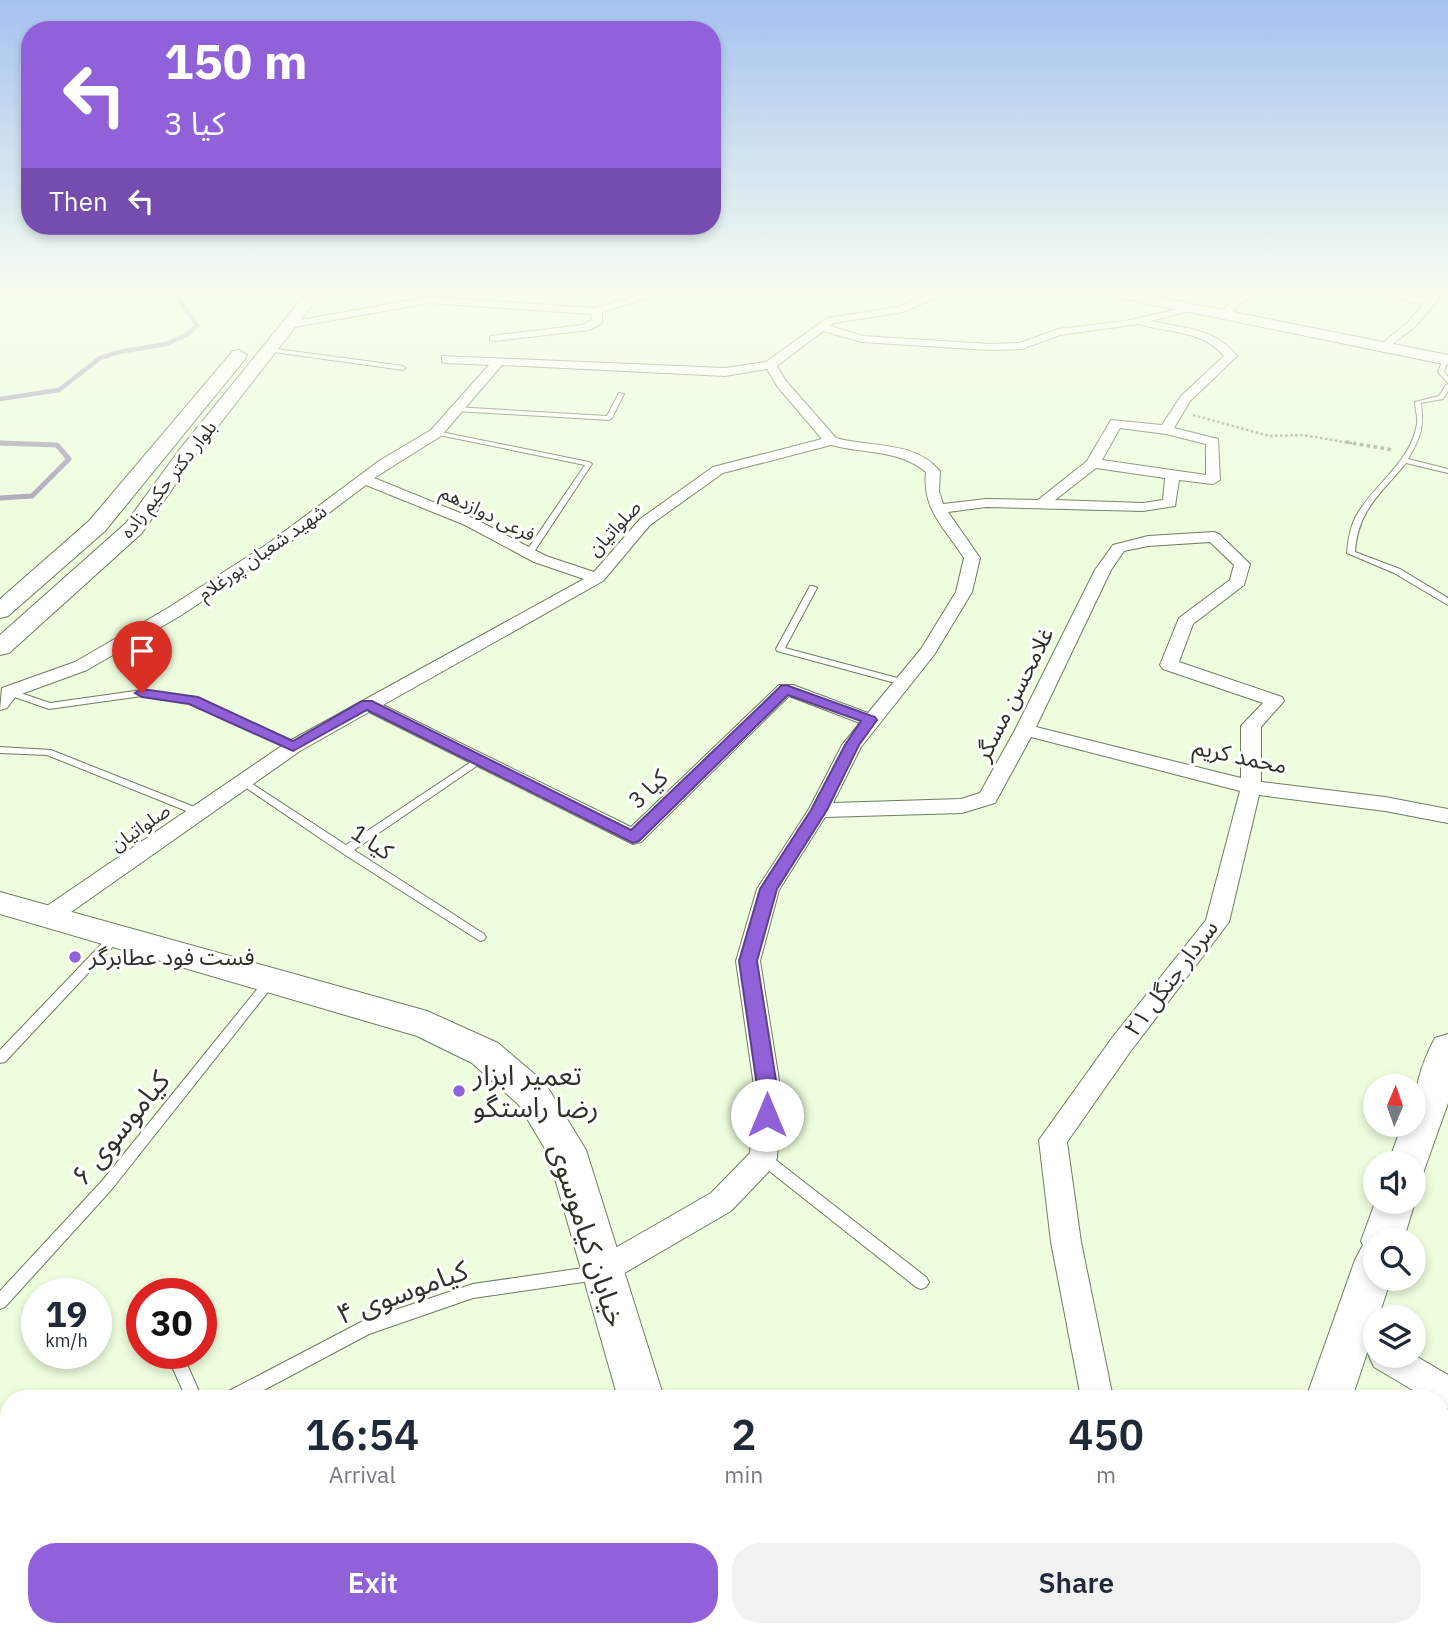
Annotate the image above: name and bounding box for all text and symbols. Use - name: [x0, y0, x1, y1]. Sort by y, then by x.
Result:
- text: 150 m: [164, 29, 308, 92]
- icon: left: [49, 49, 140, 140]
- text: کیا 3: [164, 102, 225, 144]
- icon: left: [122, 182, 160, 220]
- text: Then: [49, 184, 108, 218]
- street label: بلوار دکتر حکیم زاده: [115, 415, 224, 544]
- street label: فرعی دوازدهم: [435, 480, 539, 549]
- street label: صلواتیان: [582, 495, 646, 561]
- street label: شهید شعبان پورغلام: [193, 499, 333, 608]
- pin: [112, 621, 172, 693]
- street label: غلامحسن مسگر: [966, 622, 1060, 766]
- icon: arrive: [123, 632, 161, 670]
- street label: محمد کریم: [1190, 730, 1290, 783]
- street label: کیا 3: [621, 762, 674, 814]
- street label: صلواتیان: [105, 798, 175, 856]
- street label: کیا 1: [346, 817, 400, 866]
- street label: سردار جنگل ۲۱: [1117, 913, 1224, 1042]
- place label: فست فود عطابرگر: [88, 941, 255, 971]
- marker: فست فود عطابرگر: [67, 949, 83, 965]
- place label: تعمیر ابزار رضا راستگو: [472, 1056, 599, 1125]
- street label: کیاموسوی ۶: [62, 1062, 177, 1193]
- north arrow: [1363, 1074, 1426, 1138]
- map controls: [1363, 1074, 1426, 1368]
- position arrow: [730, 1078, 804, 1152]
- marker: تعمیر ابزار رضا راستگو: [451, 1083, 467, 1099]
- street label: خیابان کیاموسوی: [541, 1138, 636, 1331]
- button: sound: [1363, 1151, 1426, 1214]
- button: search: [1363, 1228, 1426, 1291]
- street label: کیاموسوی ۴: [331, 1251, 473, 1332]
- speed limit sign: 30: [126, 1278, 217, 1369]
- text: 19: [45, 1291, 88, 1337]
- button: layers: [1363, 1305, 1426, 1368]
- text: km/h: [45, 1329, 88, 1352]
- text: 16:54: [305, 1407, 419, 1462]
- text: 2: [731, 1407, 756, 1462]
- text: 450: [1068, 1407, 1144, 1462]
- text: Arrival: [329, 1459, 396, 1489]
- text: min: [724, 1459, 763, 1489]
- text: m: [1096, 1459, 1116, 1489]
- button: Exit: [28, 1543, 718, 1623]
- button: Share: [732, 1543, 1421, 1623]

